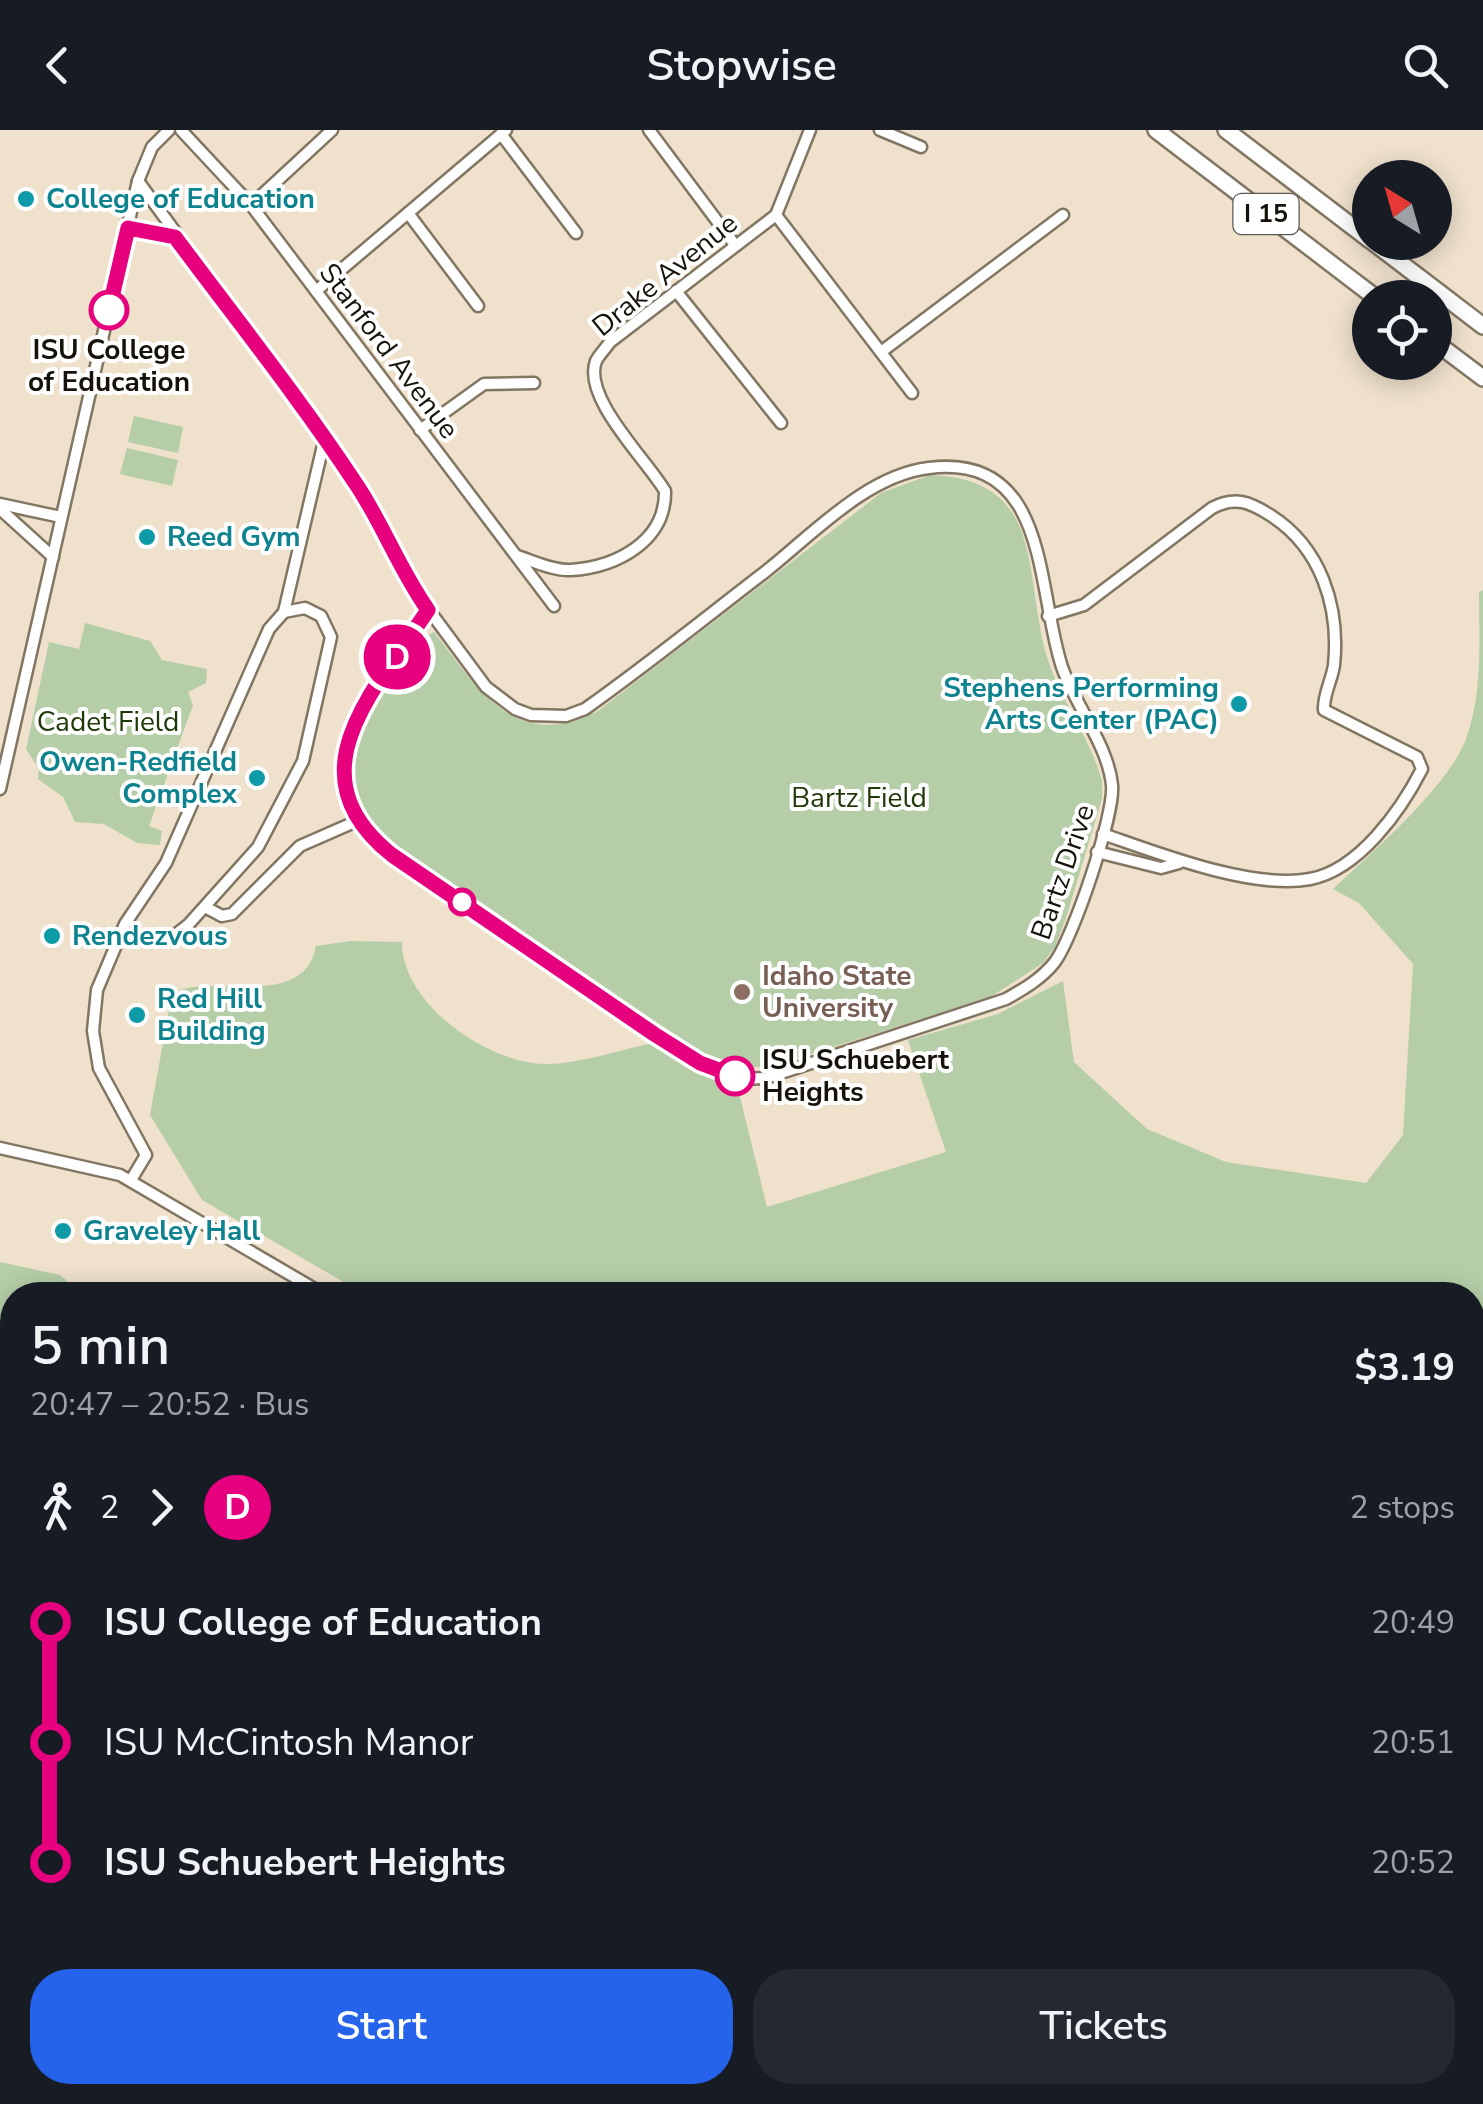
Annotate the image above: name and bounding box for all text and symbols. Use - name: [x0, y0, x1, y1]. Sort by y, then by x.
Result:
- text: Stopwise: [646, 35, 837, 96]
- icon: back: [30, 38, 85, 93]
- icon: search: [1398, 38, 1453, 93]
- north arrow: [1352, 160, 1452, 260]
- map controls: [1352, 160, 1452, 380]
- place label: College of Education: [46, 180, 315, 218]
- marker: College of Education: [15, 188, 37, 210]
- road number: I 15: [1234, 194, 1298, 234]
- street label: Drake Avenue: [584, 205, 746, 345]
- street label: Stanford Avenue: [310, 255, 468, 447]
- button: locate: [1352, 280, 1452, 380]
- marker: ISU College of Education: [90, 291, 128, 329]
- place label: ISU College of Education: [28, 331, 190, 401]
- place label: Reed Gym: [167, 518, 300, 556]
- marker: Reed Gym: [136, 526, 158, 548]
- line badge: D: [364, 624, 430, 690]
- text: D: [384, 634, 410, 681]
- place label: Stephens Performing Arts Center (PAC): [943, 669, 1219, 739]
- marker: Stephens Performing Arts Center (PAC): [1228, 693, 1250, 715]
- park label: Cadet Field: [37, 703, 179, 741]
- place label: Owen-Redfield Complex: [39, 743, 238, 813]
- marker: Owen-Redfield Complex: [246, 767, 268, 789]
- park label: Bartz Field: [791, 779, 927, 817]
- street label: Bartz Drive: [1022, 799, 1104, 945]
- unlabelled marker: [449, 889, 475, 915]
- place label: Rendezvous: [72, 917, 228, 955]
- marker: Rendezvous: [41, 925, 63, 947]
- place label: Idaho State University: [762, 957, 911, 1027]
- place label: Red Hill Building: [157, 980, 266, 1050]
- marker: Idaho State University: [731, 981, 753, 1003]
- marker: Red Hill Building: [126, 1004, 148, 1026]
- place label: ISU Schuebert Heights: [762, 1041, 949, 1111]
- marker: ISU Schuebert Heights: [716, 1057, 754, 1095]
- place label: Graveley Hall: [83, 1212, 260, 1250]
- marker: Graveley Hall: [52, 1220, 74, 1242]
- text: 5 min: [30, 1308, 170, 1383]
- text: $3.19: [1354, 1342, 1455, 1393]
- text: 20:47 – 20:52 · Bus: [30, 1383, 309, 1426]
- icon: walk: [30, 1480, 85, 1535]
- icon: forward: [134, 1480, 189, 1535]
- text: D: [224, 1484, 251, 1531]
- text: 2: [100, 1486, 119, 1529]
- text: 2 stops: [1349, 1486, 1455, 1529]
- text: ISU College of Education: [104, 1597, 542, 1648]
- text: 20:49: [1371, 1601, 1455, 1644]
- text: ISU McCintosh Manor: [104, 1717, 473, 1768]
- text: 20:51: [1371, 1721, 1455, 1764]
- text: ISU Schuebert Heights: [104, 1837, 506, 1888]
- text: 20:52: [1371, 1841, 1455, 1884]
- button: Start: [30, 1969, 733, 2084]
- button: Tickets: [753, 1969, 1455, 2084]

